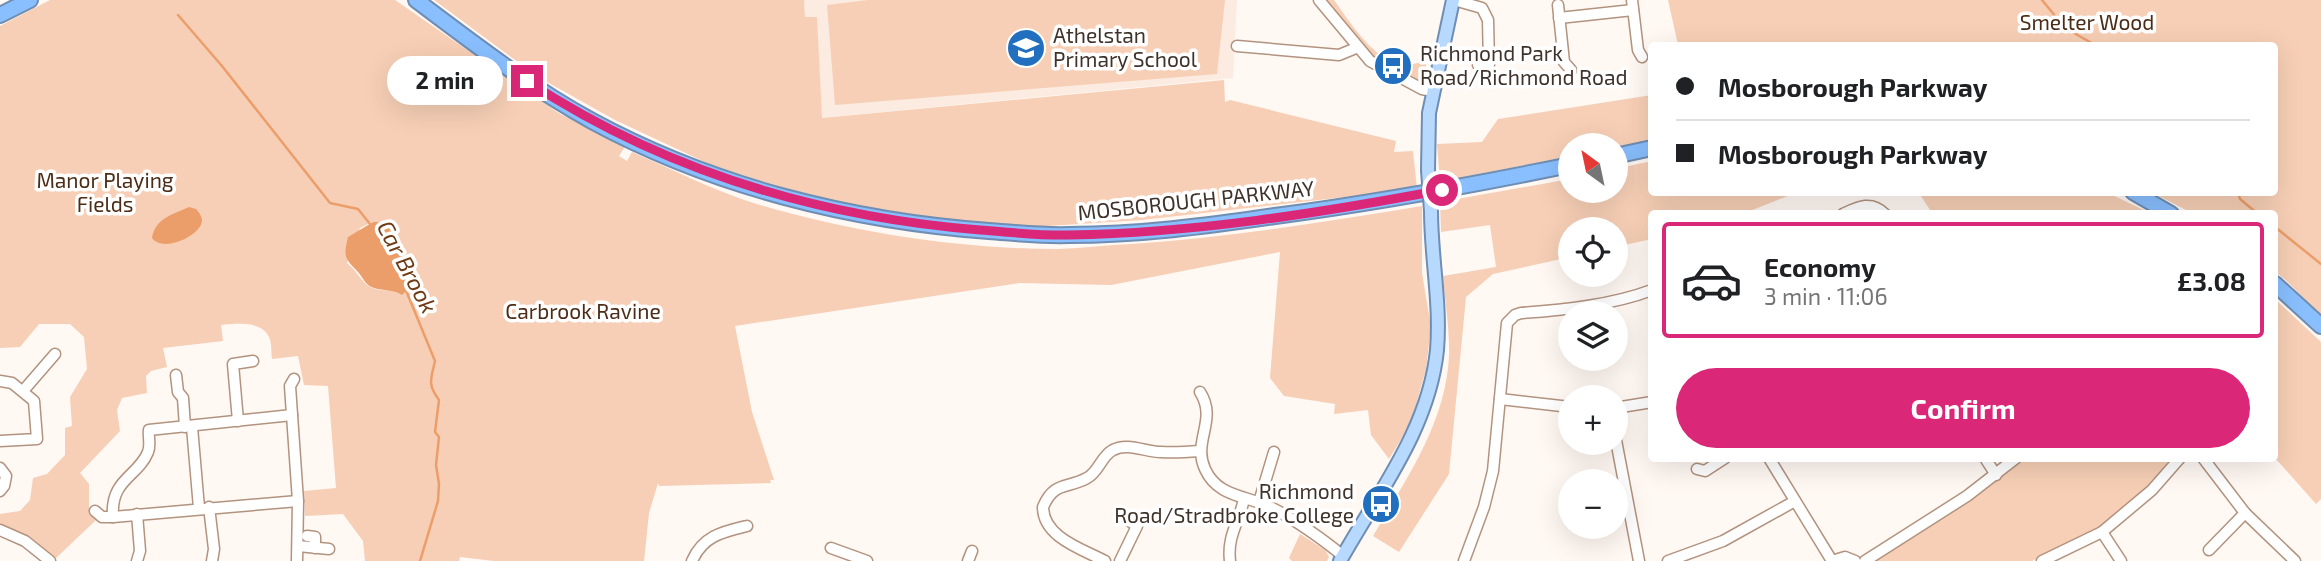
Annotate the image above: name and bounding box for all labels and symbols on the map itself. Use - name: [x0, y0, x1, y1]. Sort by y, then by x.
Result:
- park label: Smelter Wood: [2020, 9, 2154, 34]
- place label: Athelstan Primary School: [1053, 22, 1198, 71]
- school or university icon: Athelstan Primary School: [1005, 27, 1047, 69]
- place label: Richmond Park Road/Richmond Road: [1420, 40, 1627, 89]
- bus stop icon: Richmond Park Road/Richmond Road: [1372, 45, 1414, 87]
- callout: 2 min: [387, 56, 503, 106]
- route end: [511, 65, 543, 97]
- north arrow: [1558, 133, 1628, 203]
- park label: Manor Playing Fields: [36, 167, 174, 216]
- route start: [1426, 174, 1458, 206]
- street label: MOSBOROUGH PARKWAY: [1076, 175, 1315, 224]
- water label: Car Brook: [372, 215, 444, 318]
- park label: Carbrook Ravine: [505, 298, 661, 323]
- place label: Richmond Road/Stradbroke College: [1114, 478, 1354, 527]
- bus stop icon: Richmond Road/Stradbroke College: [1360, 483, 1402, 525]

